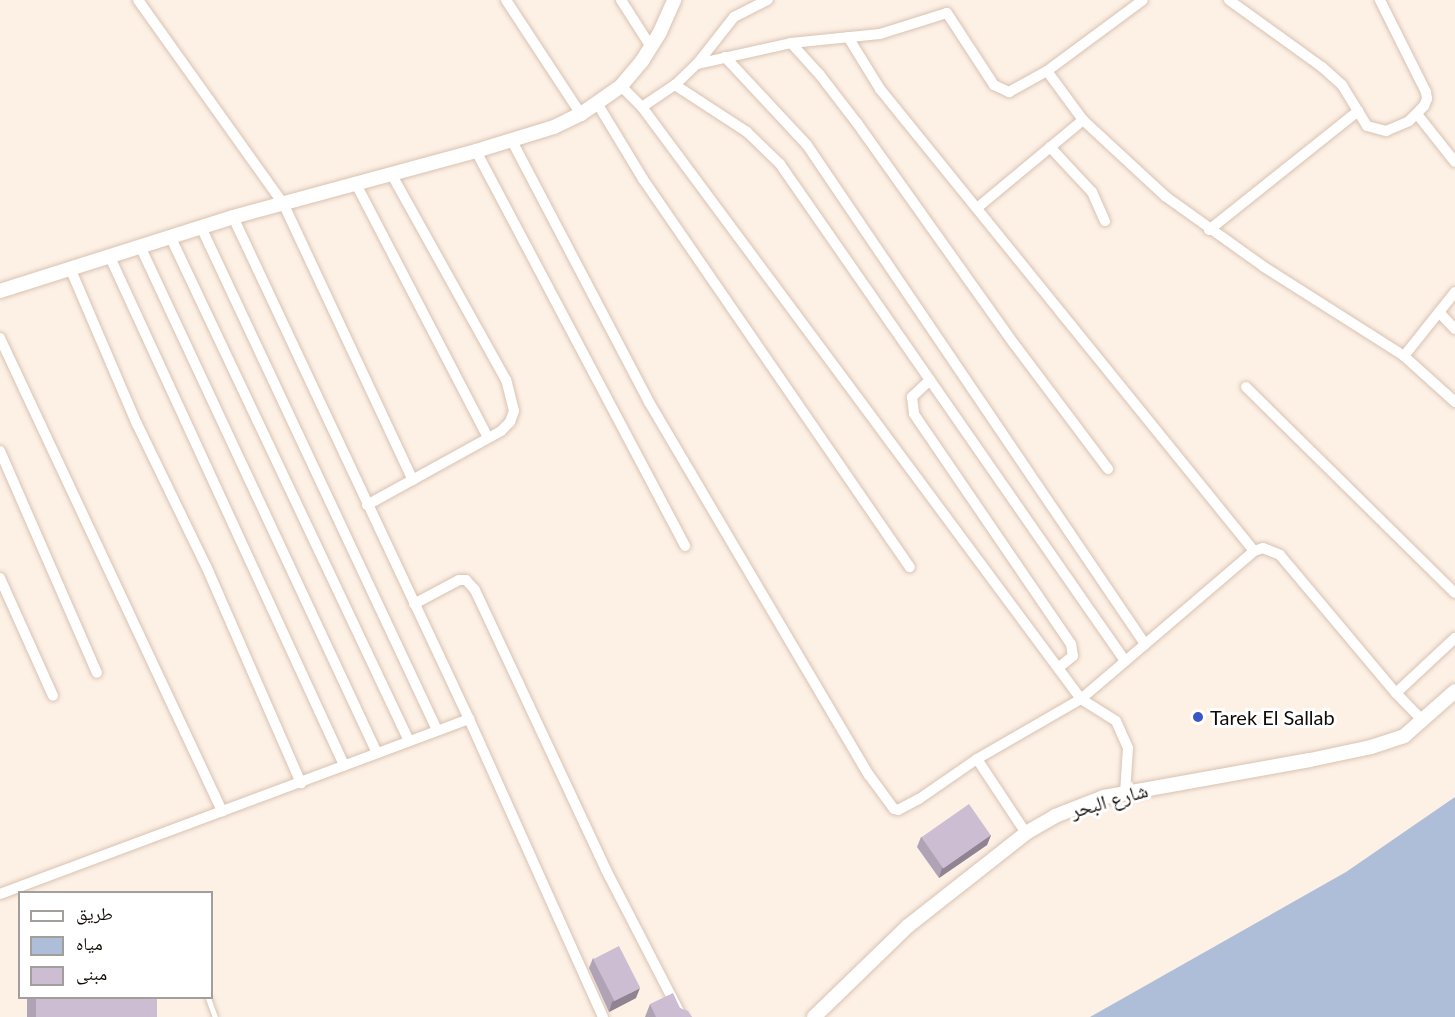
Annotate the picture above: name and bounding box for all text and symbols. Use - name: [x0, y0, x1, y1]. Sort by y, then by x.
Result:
- place label: Tarek El Sallab: [1210, 705, 1335, 729]
- marker: Tarek El Sallab: [1191, 710, 1205, 724]
- street label: شارع البحر: [1068, 778, 1150, 822]
- legend: [18, 891, 213, 999]
- text: طريق: [76, 902, 113, 924]
- text: مياه: [76, 932, 103, 954]
- text: مبنى: [76, 962, 107, 984]

